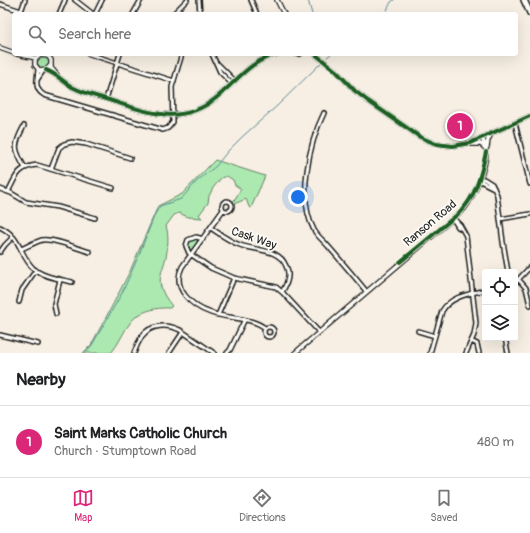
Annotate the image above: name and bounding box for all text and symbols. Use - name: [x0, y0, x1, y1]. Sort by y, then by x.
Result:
- search box: [12, 12, 518, 56]
- icon: search: [26, 23, 48, 45]
- text: Search here: [58, 25, 131, 44]
- pin: 1: [447, 111, 473, 141]
- your location: [288, 187, 308, 207]
- street label: Ranson Road: [401, 197, 460, 250]
- street label: Cask Way: [229, 224, 278, 253]
- map controls: [482, 269, 518, 341]
- button: locate: [482, 269, 518, 305]
- button: layers: [482, 305, 518, 341]
- text: Nearby: [16, 369, 65, 390]
- text: Saint Marks Catholic Church: [54, 424, 227, 443]
- text: 1: [26, 434, 32, 450]
- text: 480 m: [477, 434, 514, 450]
- text: Church · Stumptown Road: [54, 443, 196, 459]
- tab: Map: [72, 487, 94, 524]
- tab: Directions: [239, 487, 286, 524]
- tab: Saved: [430, 487, 458, 524]

